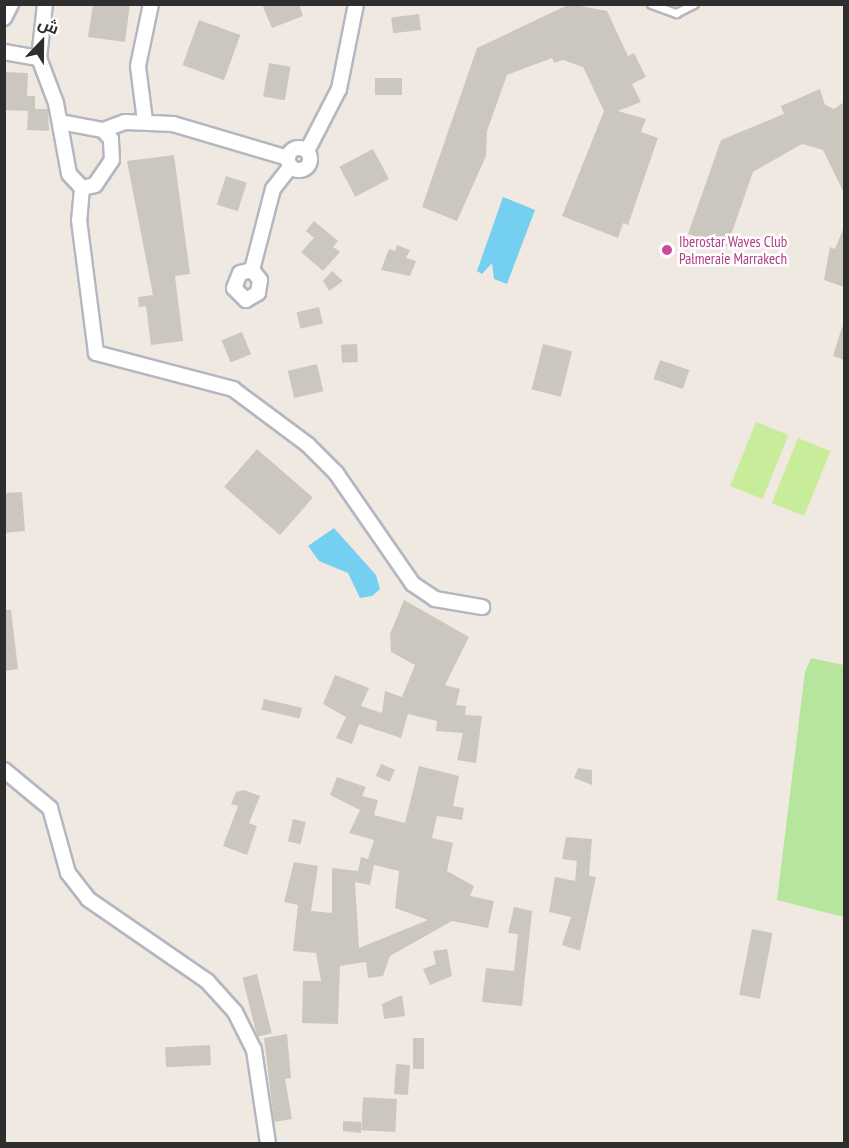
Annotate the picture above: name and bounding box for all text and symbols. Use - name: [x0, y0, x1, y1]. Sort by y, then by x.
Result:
- north arrow: [12, 12, 72, 72]
- text: ش: [35, 12, 62, 38]
- place label: Iberostar Waves Club Palmeraie Marrakech: [679, 232, 787, 267]
- marker: Iberostar Waves Club Palmeraie Marrakech: [660, 243, 674, 257]

